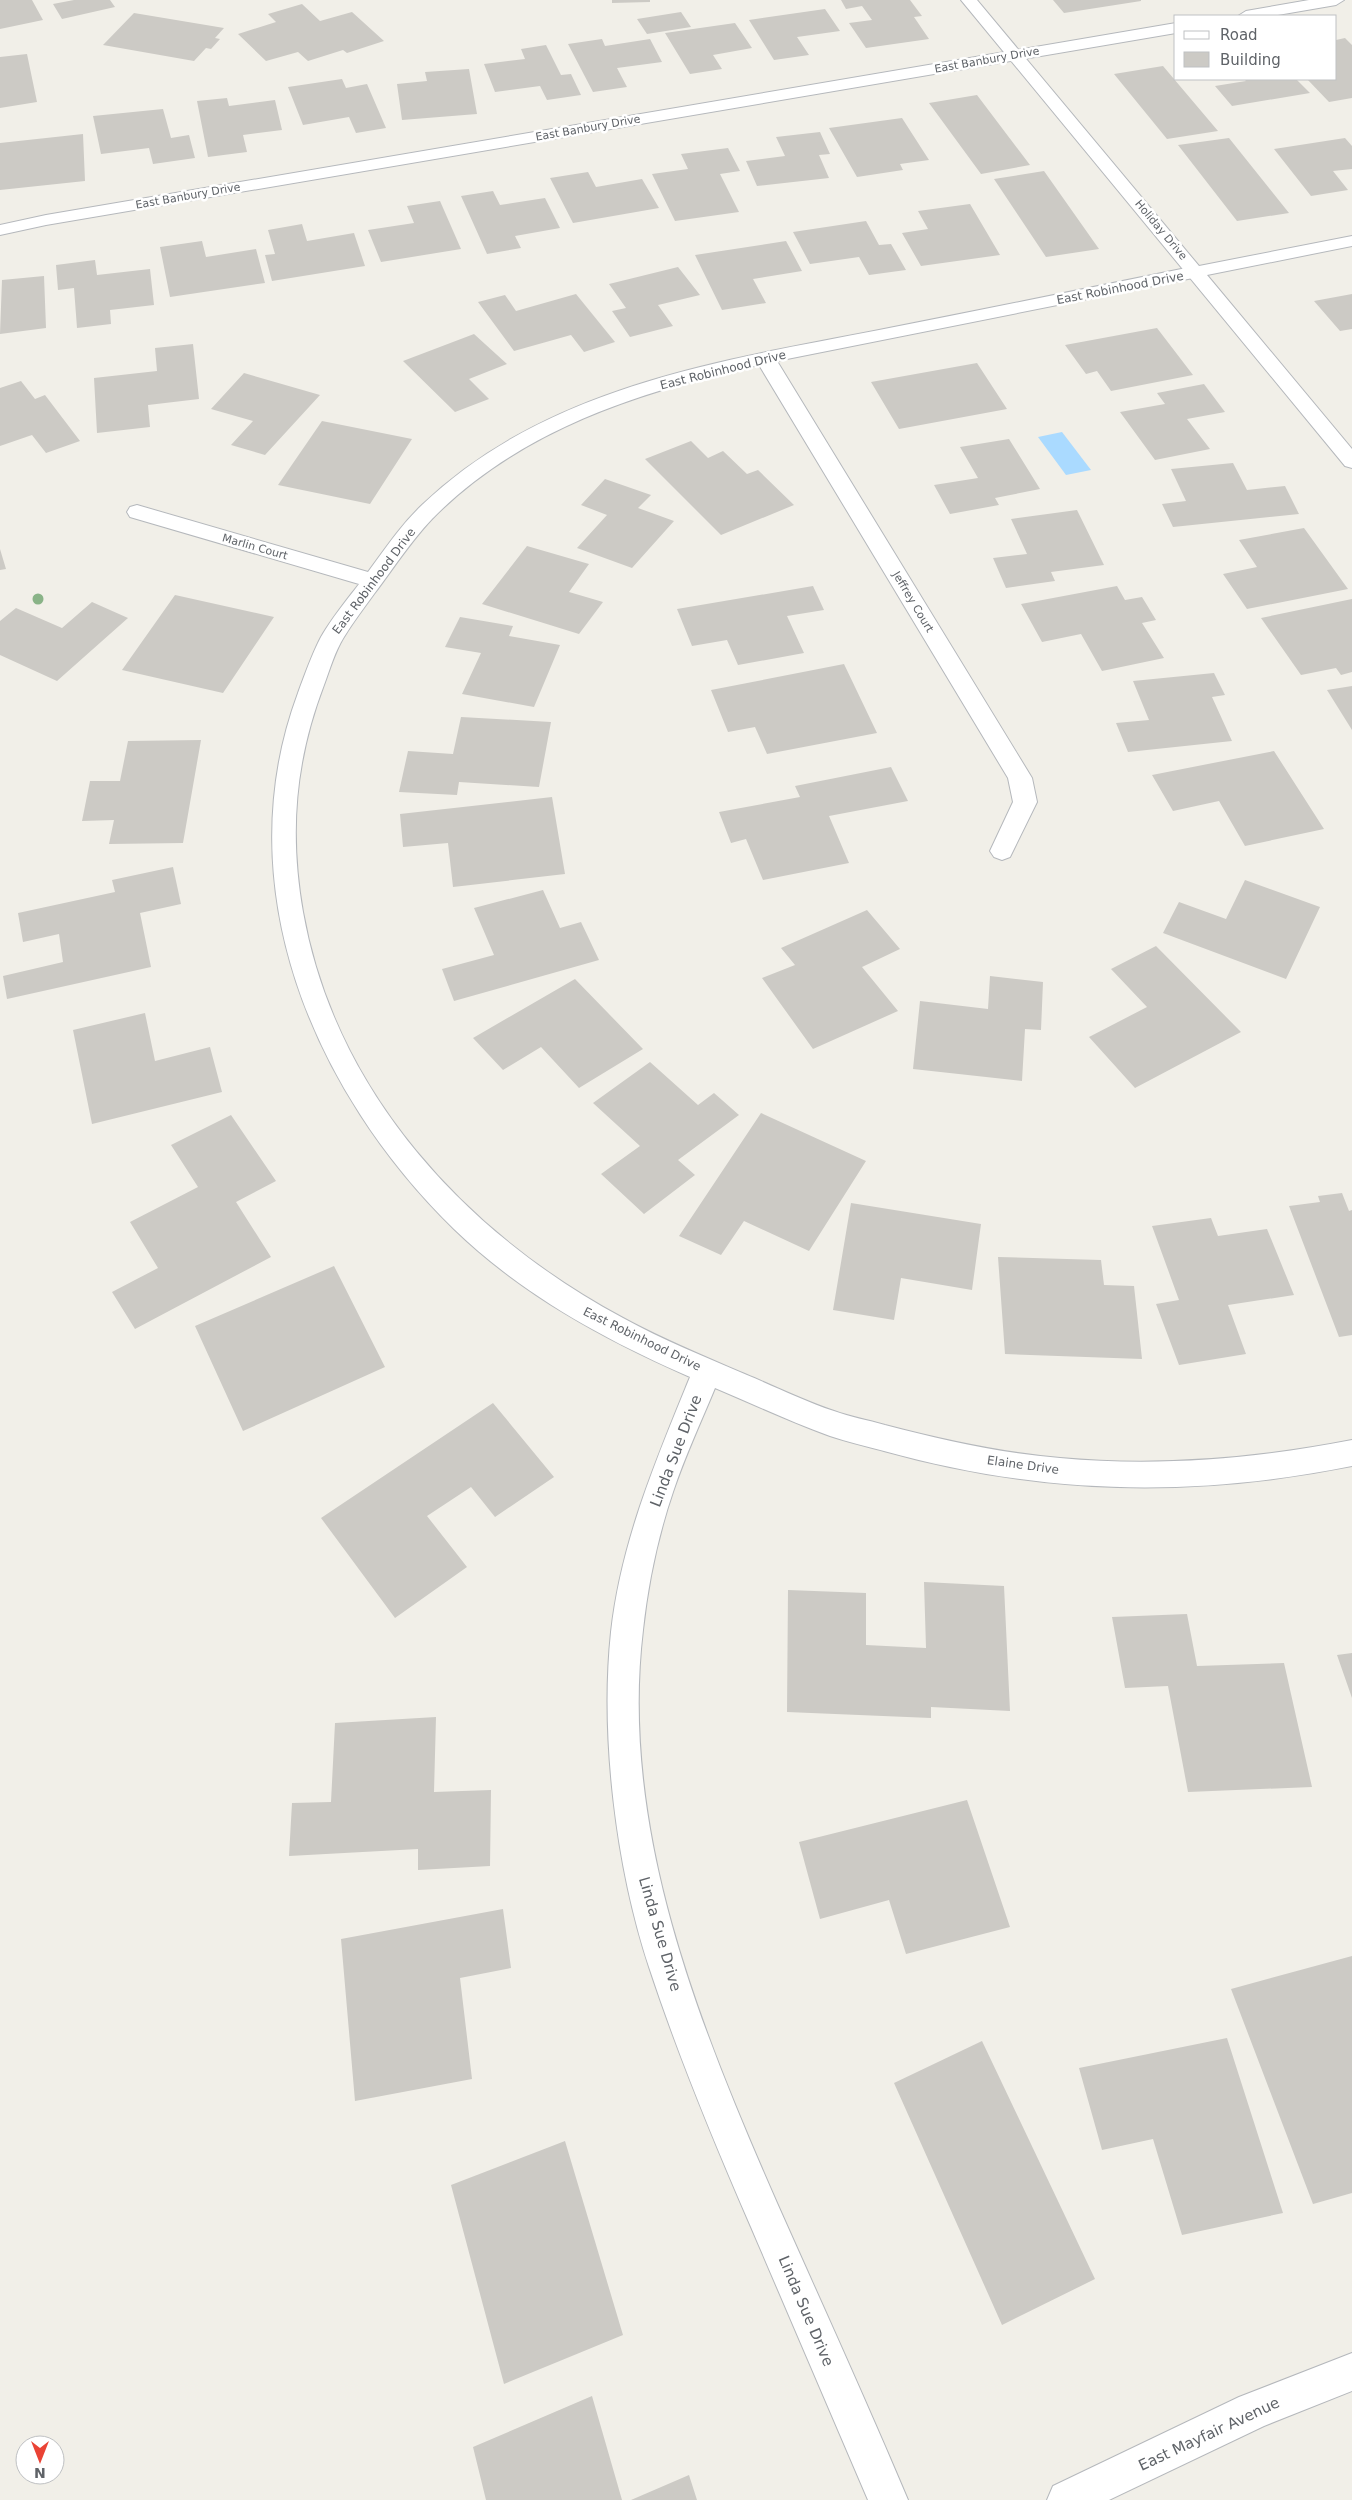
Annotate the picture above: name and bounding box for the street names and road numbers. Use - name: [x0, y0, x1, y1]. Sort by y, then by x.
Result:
- street label: East Banbury Drive: [934, 44, 1041, 76]
- street label: East Banbury Drive: [535, 112, 642, 144]
- street label: East Banbury Drive: [135, 180, 242, 212]
- street label: Holiday Drive: [1132, 197, 1190, 263]
- street label: East Robinhood Drive: [1055, 269, 1185, 307]
- street label: East Robinhood Drive: [659, 348, 787, 392]
- street label: East Robinhood Drive: [330, 525, 418, 637]
- street label: Marlin Court: [221, 531, 290, 563]
- street label: Jeffrey Court: [889, 568, 937, 635]
- street label: East Robinhood Drive: [581, 1304, 703, 1374]
- street label: Linda Sue Drive: [646, 1392, 706, 1510]
- street label: Elaine Drive: [986, 1453, 1060, 1477]
- street label: Linda Sue Drive: [635, 1875, 685, 1993]
- street label: Linda Sue Drive: [775, 2253, 837, 2369]
- street label: East Mayfair Avenue: [1136, 2393, 1282, 2475]

